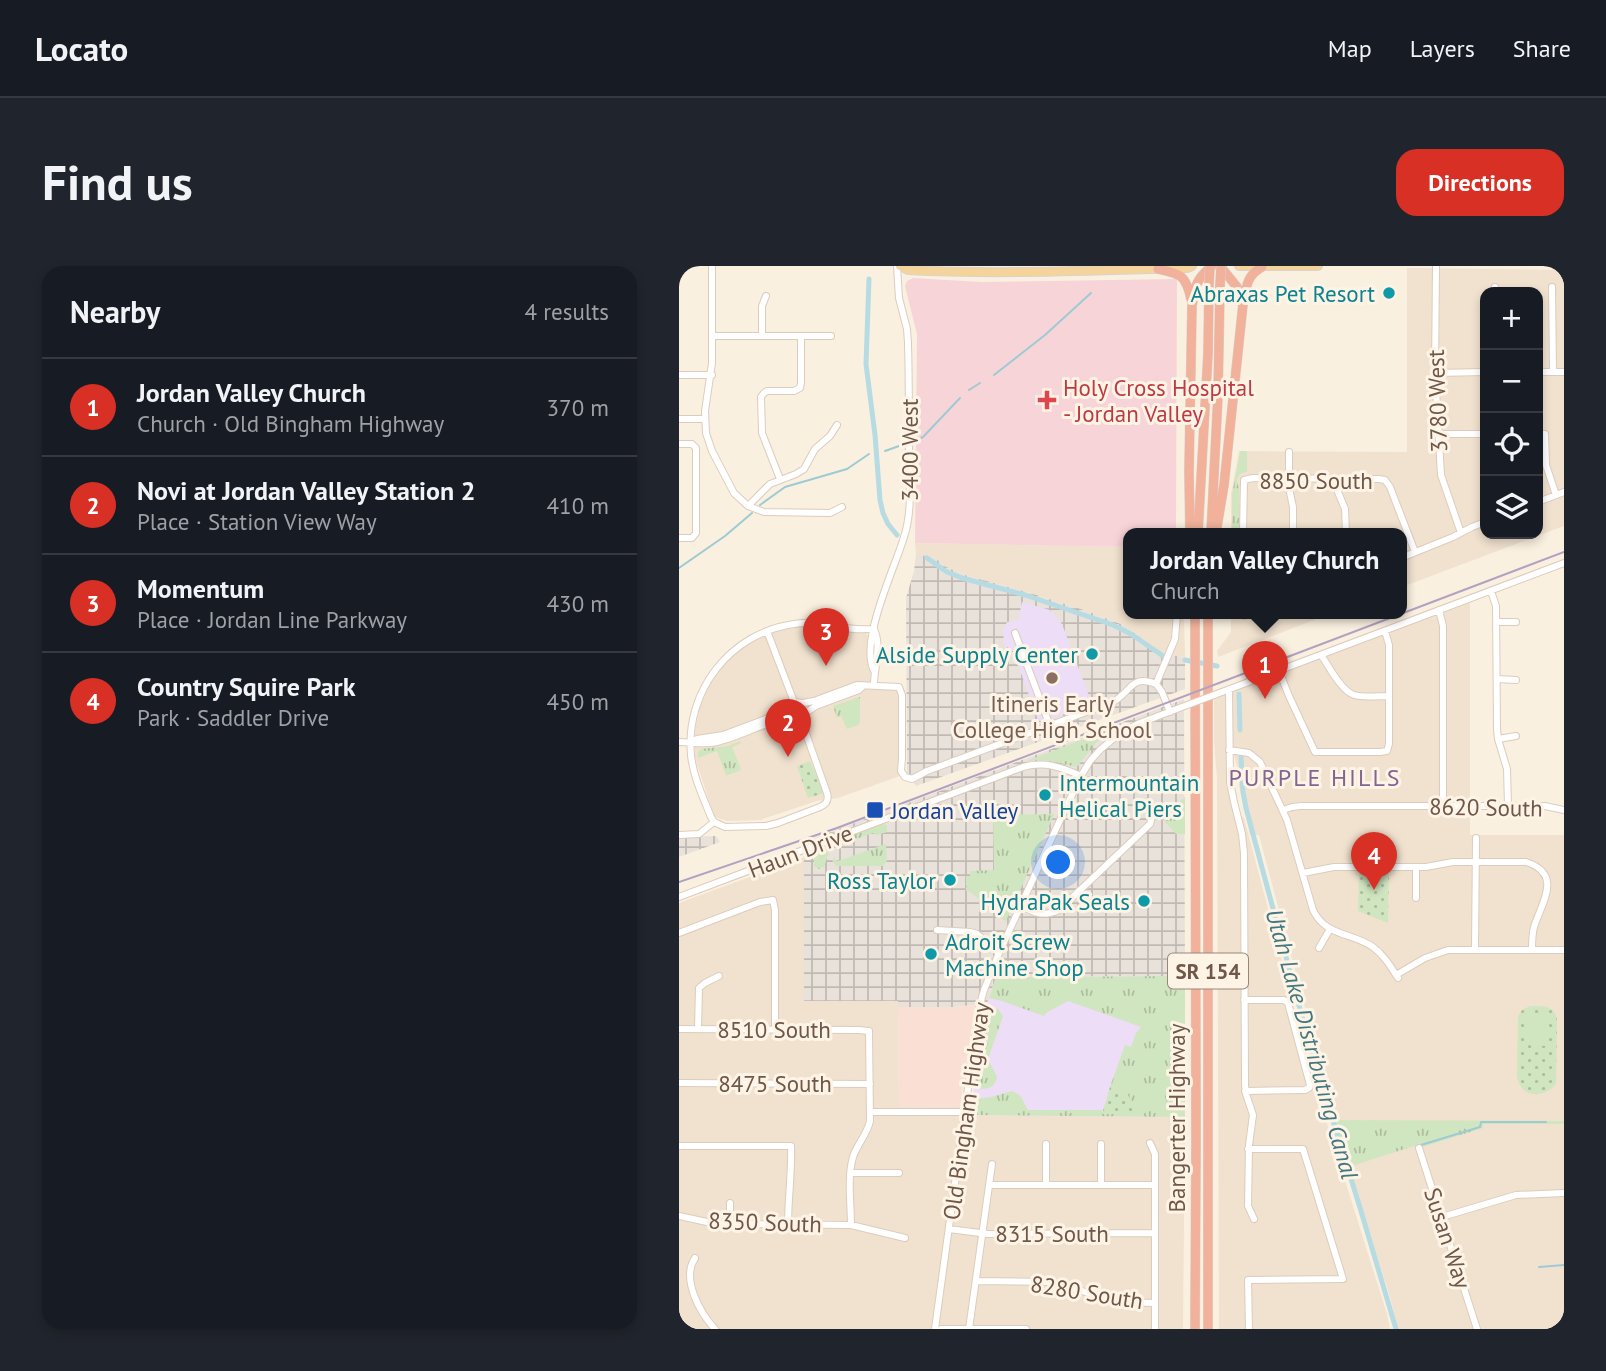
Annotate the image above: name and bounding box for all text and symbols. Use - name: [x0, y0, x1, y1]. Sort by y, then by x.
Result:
- text: Locato: [35, 27, 128, 70]
- text: Map: [1328, 33, 1372, 64]
- text: Layers: [1410, 33, 1475, 64]
- text: Share: [1513, 33, 1571, 64]
- button: Directions: [1396, 149, 1564, 216]
- text: Find us: [42, 150, 193, 214]
- place label: Abraxas Pet Resort: [1191, 279, 1375, 308]
- marker: Abraxas Pet Resort: [1381, 285, 1397, 301]
- map controls: [1480, 287, 1543, 539]
- button: +: [1480, 287, 1543, 350]
- text: Nearby: [70, 292, 160, 331]
- text: 4 results: [525, 297, 609, 326]
- street label: 3780 West: [1421, 349, 1453, 453]
- button: −: [1480, 350, 1543, 413]
- place label: Holy Cross Hospital - Jordan Valley: [1063, 373, 1254, 428]
- text: Jordan Valley Church: [137, 376, 366, 409]
- marker: Holy Cross Hospital - Jordan Valley: [1037, 390, 1057, 410]
- text: 1: [86, 393, 100, 422]
- text: 370 m: [547, 393, 609, 422]
- street label: 3400 West: [895, 398, 924, 502]
- text: Church · Old Bingham Highway: [137, 409, 444, 438]
- button: locate: [1480, 413, 1543, 476]
- street label: 8850 South: [1259, 466, 1373, 495]
- text: Novi at Jordan Valley Station 2: [137, 474, 475, 507]
- button: layers: [1480, 476, 1543, 539]
- text: 2: [86, 491, 100, 520]
- text: 410 m: [547, 491, 609, 520]
- text: Place · Station View Way: [137, 507, 377, 536]
- popup: [1123, 528, 1407, 619]
- text: Jordan Valley Church: [1151, 543, 1379, 576]
- text: Momentum: [137, 572, 264, 605]
- text: Church: [1151, 576, 1219, 605]
- text: 3: [86, 589, 100, 618]
- text: 430 m: [547, 589, 609, 618]
- text: Place · Jordan Line Parkway: [137, 605, 407, 634]
- pin: 3: [803, 608, 849, 666]
- place label: Alside Supply Center: [876, 640, 1078, 669]
- pin: 1: [1242, 641, 1288, 699]
- marker: Alside Supply Center: [1084, 646, 1100, 662]
- text: Country Squire Park: [137, 670, 356, 703]
- marker: Itineris Early College High School: [1044, 670, 1060, 686]
- text: 4: [86, 687, 100, 716]
- text: 450 m: [547, 687, 609, 716]
- place label: Itineris Early College High School: [953, 689, 1152, 744]
- pin: 2: [765, 699, 811, 757]
- text: Park · Saddler Drive: [137, 703, 329, 732]
- district label: PURPLE HILLS: [1228, 762, 1402, 793]
- place label: Intermountain Helical Piers: [1059, 768, 1199, 823]
- marker: Intermountain Helical Piers: [1037, 787, 1053, 803]
- street label: 8620 South: [1429, 792, 1543, 822]
- place label: Jordan Valley: [890, 796, 1019, 825]
- marker: Jordan Valley: [865, 800, 885, 820]
- street label: Haun Drive: [744, 818, 856, 884]
- pin: 4: [1351, 832, 1397, 890]
- your location: [1041, 845, 1075, 879]
- place label: Ross Taylor: [827, 866, 936, 895]
- marker: Ross Taylor: [942, 872, 958, 888]
- place label: HydraPak Seals: [981, 887, 1130, 916]
- marker: HydraPak Seals: [1136, 893, 1152, 909]
- water label: Utah Lake Distributing Canal: [1259, 905, 1366, 1183]
- place label: Adroit Screw Machine Shop: [945, 927, 1084, 982]
- marker: Adroit Screw Machine Shop: [923, 946, 939, 962]
- road number: SR 154: [1168, 954, 1248, 988]
- street label: Old Bingham Highway: [936, 1000, 996, 1222]
- street label: 8510 South: [717, 1015, 831, 1044]
- street label: Bangerter Highway: [1162, 1023, 1191, 1212]
- street label: 8475 South: [718, 1069, 832, 1098]
- street label: Susan Way: [1418, 1184, 1478, 1292]
- street label: 8350 South: [708, 1206, 822, 1238]
- street label: 8315 South: [995, 1219, 1109, 1248]
- street label: 8280 South: [1029, 1269, 1145, 1315]

